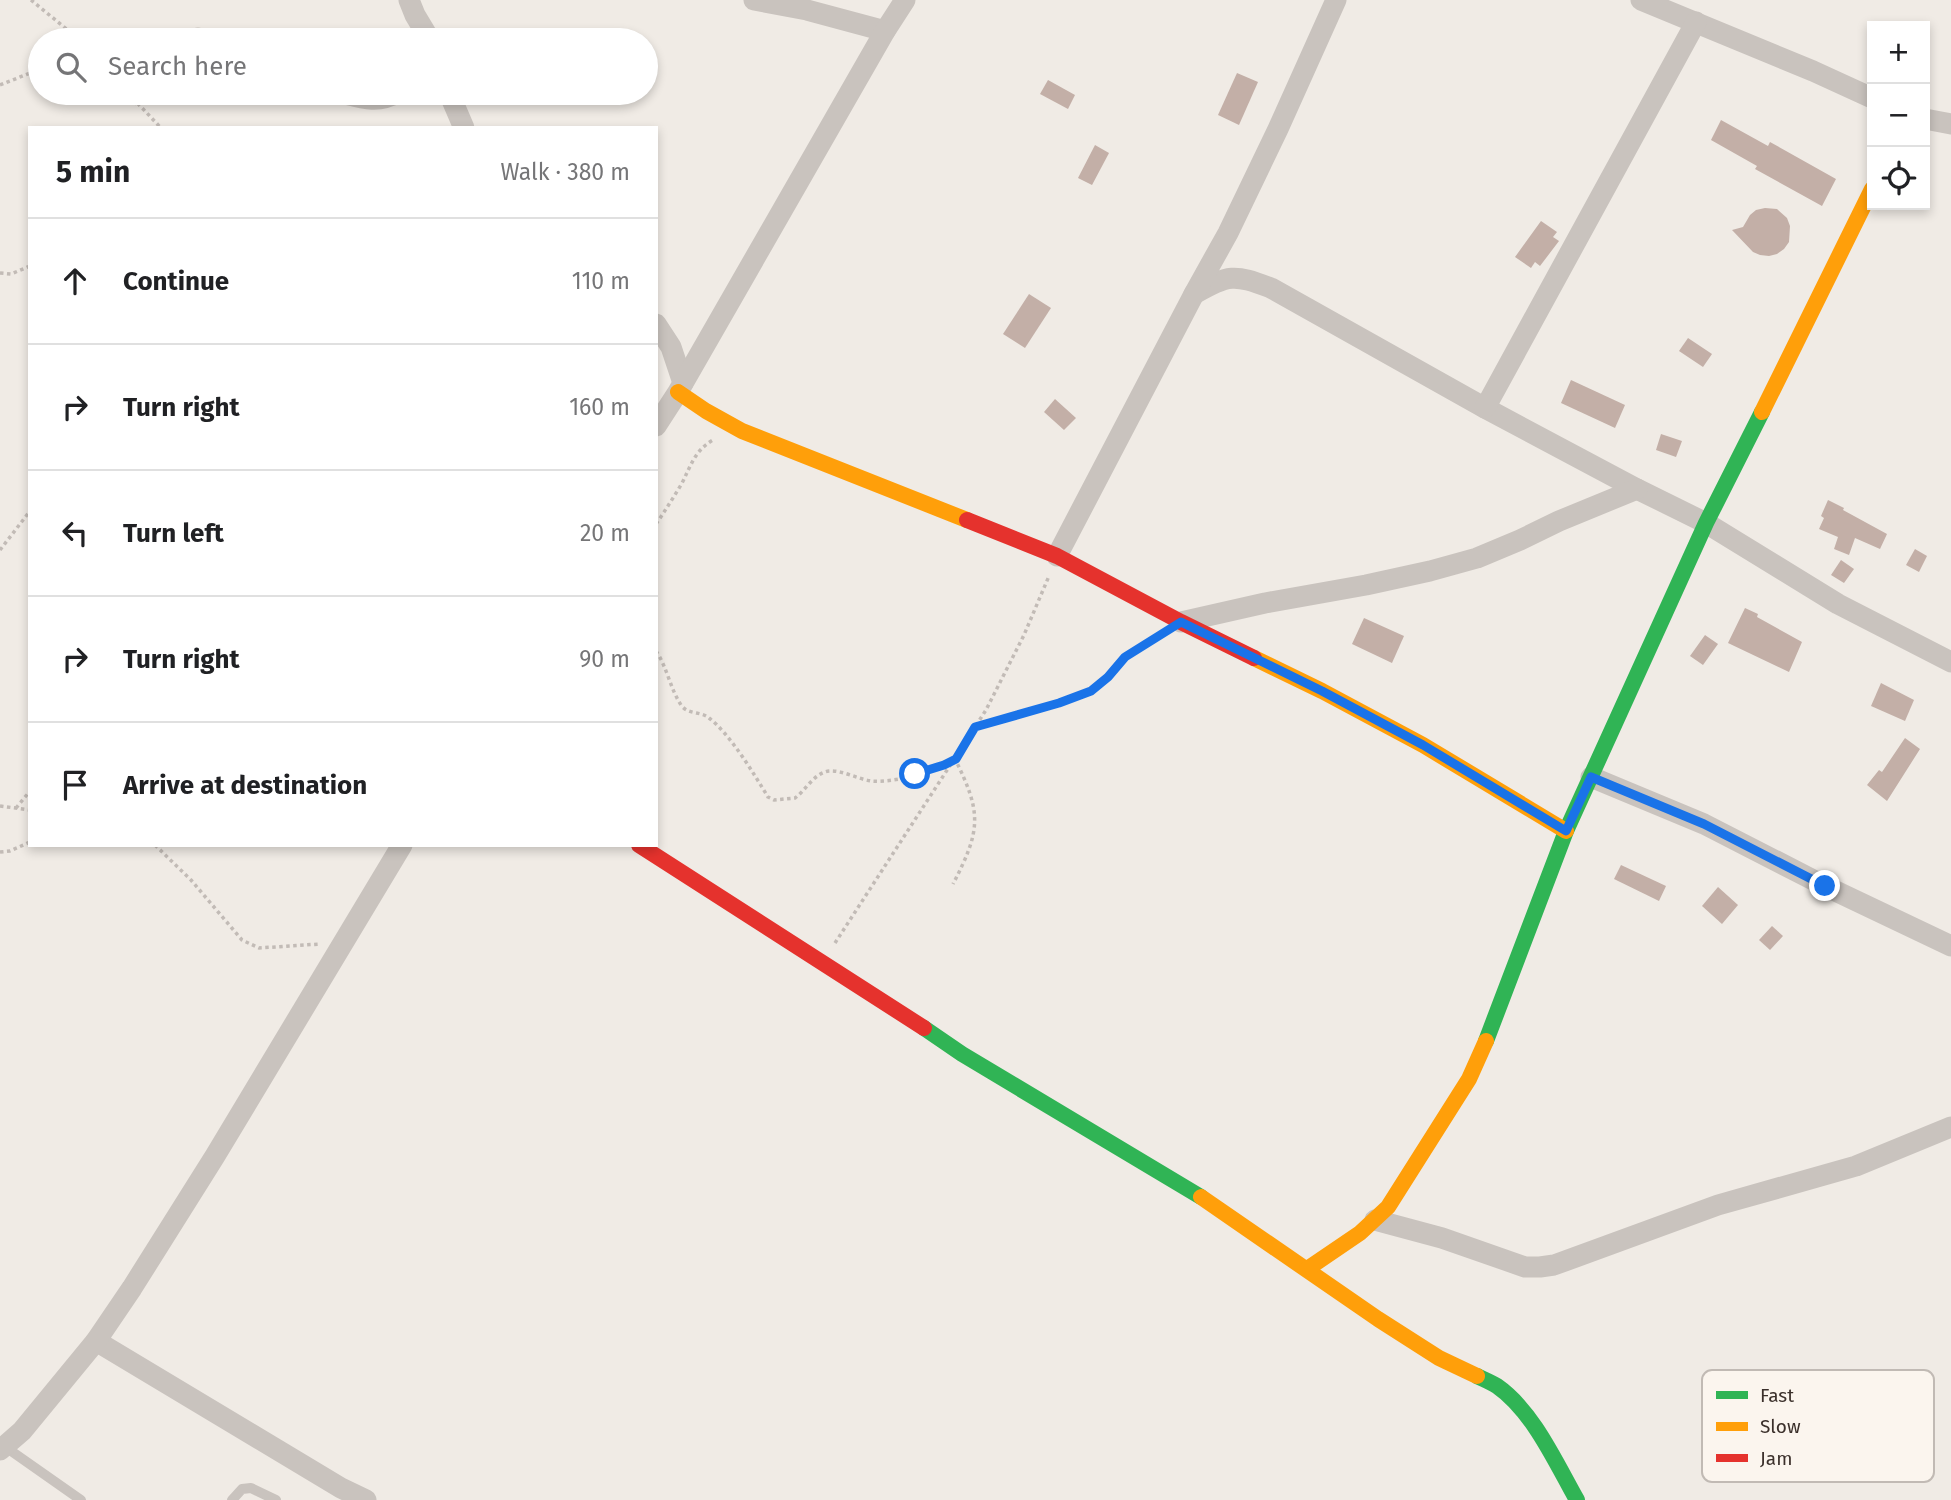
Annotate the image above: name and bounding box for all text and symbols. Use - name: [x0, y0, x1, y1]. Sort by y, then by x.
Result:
- map controls: [1867, 21, 1930, 210]
- button: +: [1867, 21, 1930, 84]
- search box: [28, 28, 658, 105]
- icon: search: [52, 48, 90, 86]
- text: Search here: [108, 51, 247, 82]
- button: −: [1867, 84, 1930, 147]
- button: locate: [1867, 147, 1930, 210]
- text: 5 min: [56, 154, 130, 190]
- text: Walk · 380 m: [500, 158, 630, 186]
- icon: ahead: [56, 262, 94, 300]
- text: Continue: [123, 266, 229, 297]
- text: 110 m: [572, 267, 630, 295]
- icon: right: [56, 388, 94, 426]
- text: Turn right: [123, 392, 240, 423]
- text: 160 m: [569, 393, 630, 421]
- icon: left: [56, 514, 94, 552]
- text: Turn left: [123, 518, 224, 549]
- text: 20 m: [580, 519, 630, 547]
- icon: right: [56, 640, 94, 678]
- text: Turn right: [123, 644, 240, 675]
- text: 90 m: [579, 645, 630, 673]
- route start: [899, 758, 930, 789]
- icon: arrive: [56, 766, 94, 804]
- text: Arrive at destination: [123, 770, 367, 801]
- route end: [1809, 870, 1840, 901]
- legend: [1702, 1370, 1934, 1482]
- text: Fast: [1760, 1384, 1794, 1407]
- text: Slow: [1760, 1415, 1801, 1438]
- text: Jam: [1760, 1447, 1792, 1470]

